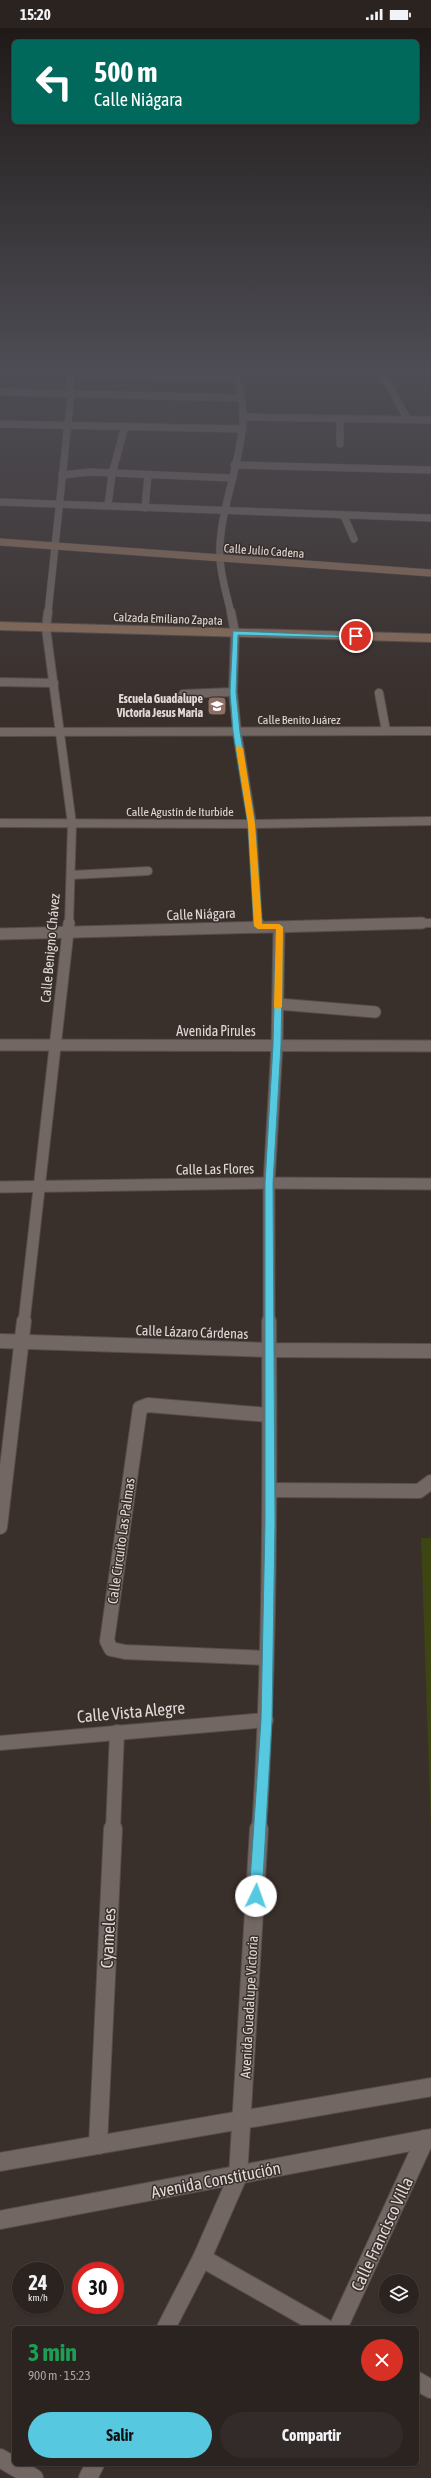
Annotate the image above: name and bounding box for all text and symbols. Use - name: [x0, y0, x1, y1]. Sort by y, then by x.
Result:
- text: 15:20: [20, 6, 51, 23]
- icon: left: [28, 56, 80, 108]
- text: 500 m: [94, 56, 157, 88]
- text: Calle Niágara: [94, 89, 183, 110]
- street label: Calle Julio Cadena: [223, 541, 305, 561]
- street label: Calzada Emiliano Zapata: [113, 610, 223, 628]
- pin: [339, 619, 373, 653]
- icon: arrive: [345, 625, 367, 647]
- place label: Escuela Guadalupe Victoria Jesus Maria: [116, 692, 204, 720]
- school or university icon: Escuela Guadalupe Victoria Jesus Maria: [206, 695, 228, 717]
- street label: Calle Benito Juárez: [257, 713, 341, 727]
- street label: Calle Agustín de Iturbide: [126, 805, 234, 819]
- street label: Calle Benigno Chávez: [37, 893, 63, 1003]
- street label: Calle Niágara: [166, 905, 236, 923]
- street label: Avenida Pirules: [176, 1023, 256, 1039]
- street label: Calle Las Flores: [176, 1160, 254, 1178]
- street label: Calle Lázaro Cárdenas: [135, 1322, 249, 1342]
- street label: Calle Circuito Las Palmas: [104, 1477, 138, 1605]
- street label: Calle Vista Alegre: [76, 1697, 186, 1727]
- position arrow: [235, 1875, 277, 1917]
- street label: Cyameles: [96, 1907, 120, 1969]
- street label: Avenida Guadalupe Victoria: [237, 1935, 261, 2079]
- street label: Avenida Constitución: [150, 2158, 282, 2202]
- street label: Calle Francisco Villa: [347, 2174, 417, 2294]
- speed limit sign: 30: [72, 2262, 124, 2314]
- text: 24: [29, 2271, 47, 2294]
- map controls: [379, 2274, 419, 2314]
- button: layers: [379, 2274, 419, 2314]
- text: km/h: [28, 2292, 48, 2303]
- text: 3 min: [28, 2339, 77, 2366]
- button: close: [361, 2339, 403, 2381]
- text: 900 m · 15:23: [28, 2368, 91, 2383]
- button: Salir: [28, 2412, 212, 2458]
- button: Compartir: [220, 2412, 403, 2458]

